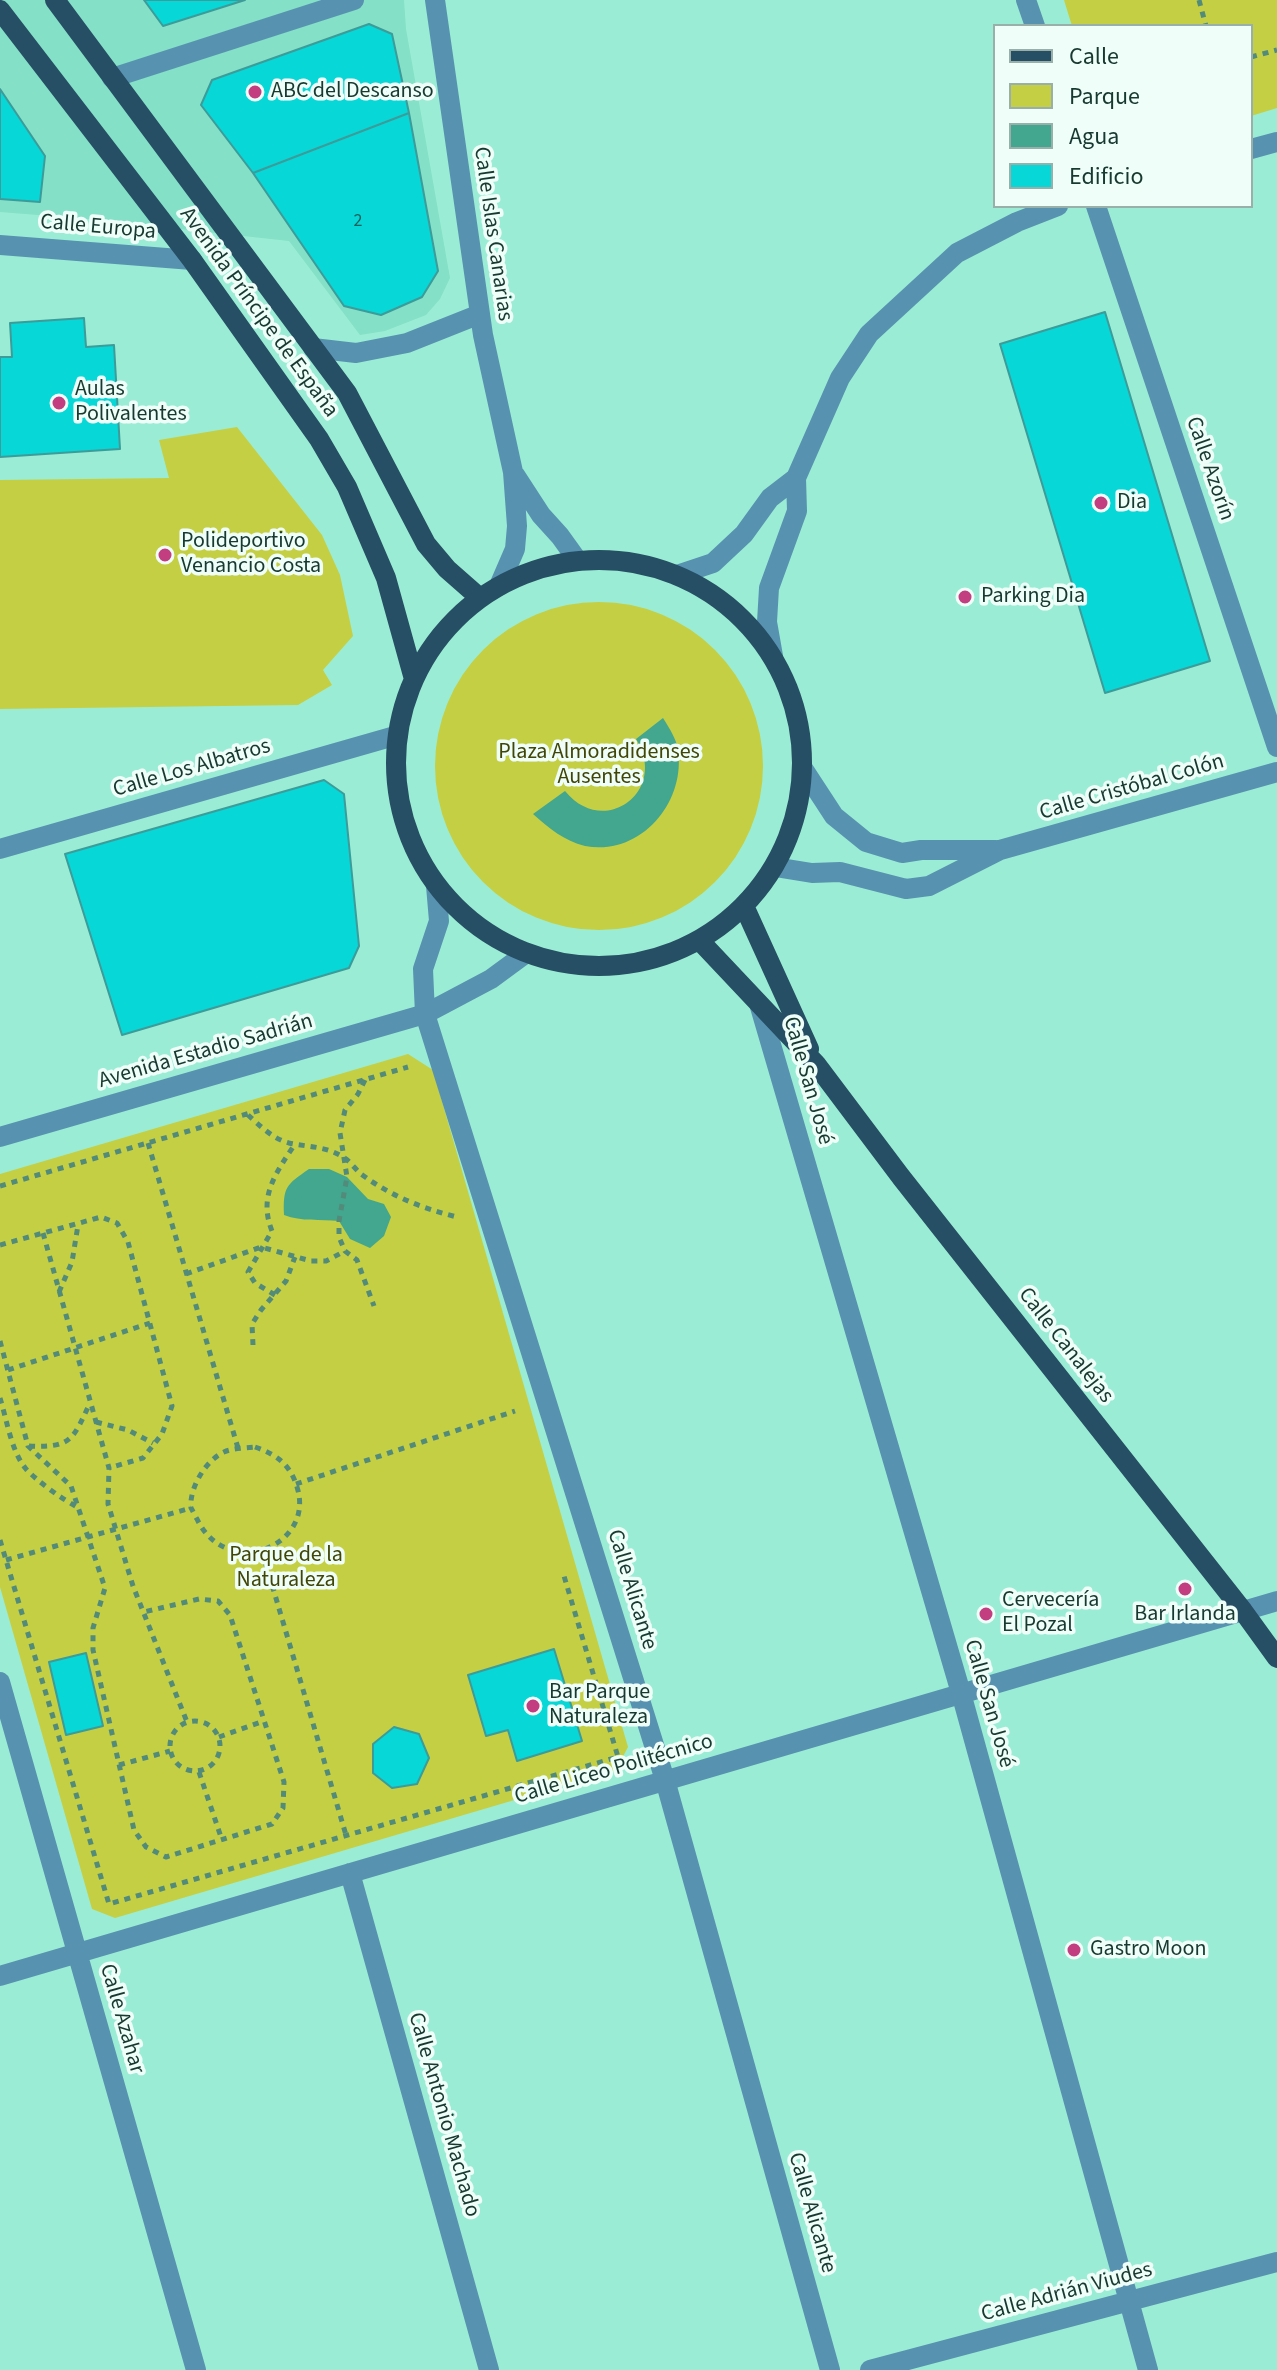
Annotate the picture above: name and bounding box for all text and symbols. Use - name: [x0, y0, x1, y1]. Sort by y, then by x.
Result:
- legend: [993, 24, 1253, 208]
- text: Calle: [1069, 39, 1119, 74]
- place label: ABC del Descanso: [271, 79, 434, 105]
- text: Parque: [1069, 79, 1140, 114]
- marker: ABC del Descanso: [246, 83, 264, 101]
- text: Agua: [1069, 119, 1119, 154]
- street label: Calle Islas Canarias: [467, 145, 517, 323]
- text: Edificio: [1069, 159, 1143, 194]
- street label: Avenida Príncipe de España: [173, 203, 343, 423]
- street label: Calle Europa: [39, 210, 157, 246]
- house number: 2: [354, 211, 362, 233]
- place label: Aulas Polivalentes: [75, 377, 187, 428]
- marker: Aulas Polivalentes: [50, 394, 68, 412]
- street label: Calle Azorín: [1179, 414, 1239, 524]
- place label: Dia: [1117, 490, 1147, 516]
- marker: Dia: [1092, 494, 1110, 512]
- place label: Polideportivo Venancio Costa: [181, 529, 321, 580]
- marker: Polideportivo Venancio Costa: [156, 546, 174, 564]
- place label: Parking Dia: [981, 584, 1085, 610]
- marker: Parking Dia: [956, 588, 974, 606]
- street label: Calle Los Albatros: [110, 734, 274, 804]
- park label: Plaza Almoradidenses Ausentes: [498, 740, 700, 792]
- street label: Calle Cristóbal Colón: [1037, 749, 1227, 827]
- street label: Avenida Estadio Sadrián: [96, 1009, 316, 1095]
- street label: Calle San José: [776, 1014, 838, 1148]
- street label: Calle Canalejas: [1012, 1283, 1118, 1409]
- street label: Calle Alicante: [600, 1527, 662, 1653]
- park label: Parque de la Naturaleza: [229, 1543, 343, 1594]
- marker: Bar Irlanda: [1176, 1580, 1194, 1598]
- place label: Cervecería El Pozal: [1002, 1588, 1099, 1640]
- place label: Bar Irlanda: [1134, 1602, 1236, 1628]
- marker: Cervecería El Pozal: [977, 1605, 995, 1623]
- street label: Calle San José: [957, 1637, 1019, 1771]
- place label: Bar Parque Naturaleza: [549, 1680, 650, 1732]
- marker: Bar Parque Naturaleza: [524, 1697, 542, 1715]
- street label: Calle Liceo Politécnico: [512, 1729, 716, 1811]
- place label: Gastro Moon: [1090, 1937, 1206, 1963]
- marker: Gastro Moon: [1065, 1941, 1083, 1959]
- street label: Calle Azahar: [93, 1961, 149, 2077]
- street label: Calle Antonio Machado: [401, 2010, 485, 2220]
- street label: Calle Alicante: [781, 2150, 841, 2276]
- street label: Calle Adrián Viudes: [979, 2257, 1155, 2329]

